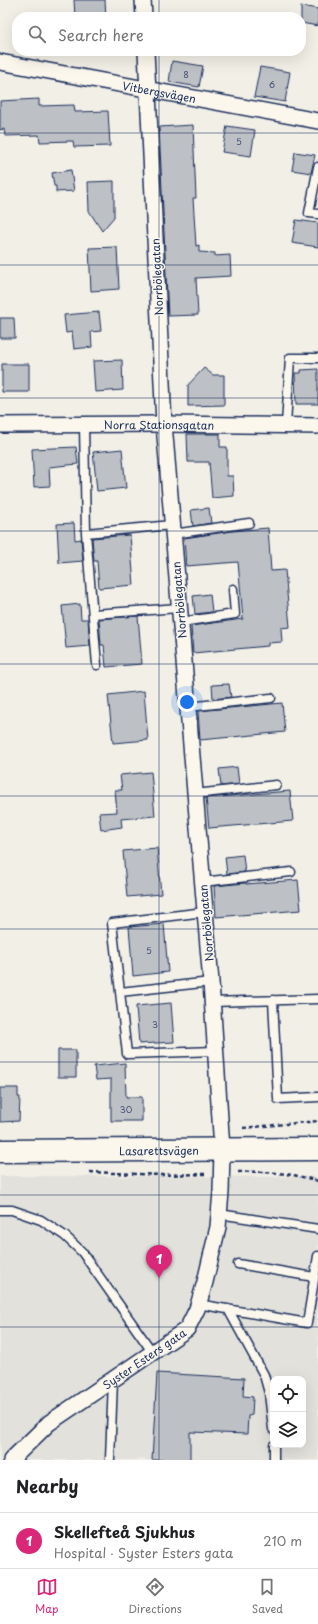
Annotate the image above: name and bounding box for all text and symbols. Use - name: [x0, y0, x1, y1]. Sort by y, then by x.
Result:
- search box: [12, 12, 306, 56]
- icon: search: [26, 23, 48, 45]
- text: Search here: [58, 23, 144, 46]
- house number: 8: [183, 67, 189, 81]
- street label: Vitbergsvägen: [121, 76, 197, 107]
- house number: 6: [269, 77, 275, 91]
- house number: 5: [236, 134, 242, 148]
- street label: Norrbölegatan: [146, 238, 168, 316]
- street label: Norra Stationsgatan: [104, 415, 214, 433]
- street label: Norrbölegatan: [167, 561, 191, 639]
- your location: [177, 692, 197, 712]
- street label: Norrbölegatan: [194, 884, 218, 962]
- house number: 5: [146, 943, 152, 957]
- house number: 3: [152, 1017, 158, 1031]
- house number: 30: [120, 1102, 133, 1116]
- street label: Lasarettsvägen: [119, 1141, 199, 1159]
- pin: 1: [146, 1245, 172, 1278]
- street label: Syster Esters gata: [99, 1324, 189, 1393]
- map controls: [270, 1376, 306, 1448]
- button: locate: [270, 1376, 306, 1412]
- button: layers: [270, 1412, 306, 1448]
- text: Nearby: [16, 1473, 78, 1499]
- text: Skellefteå Sjukhus: [54, 1520, 195, 1543]
- text: 1: [26, 1531, 32, 1550]
- text: 210 m: [263, 1531, 302, 1550]
- text: Hospital · Syster Esters gata: [54, 1543, 233, 1562]
- tab: Map: [35, 1576, 58, 1617]
- tab: Directions: [128, 1576, 182, 1617]
- tab: Saved: [252, 1576, 283, 1617]

